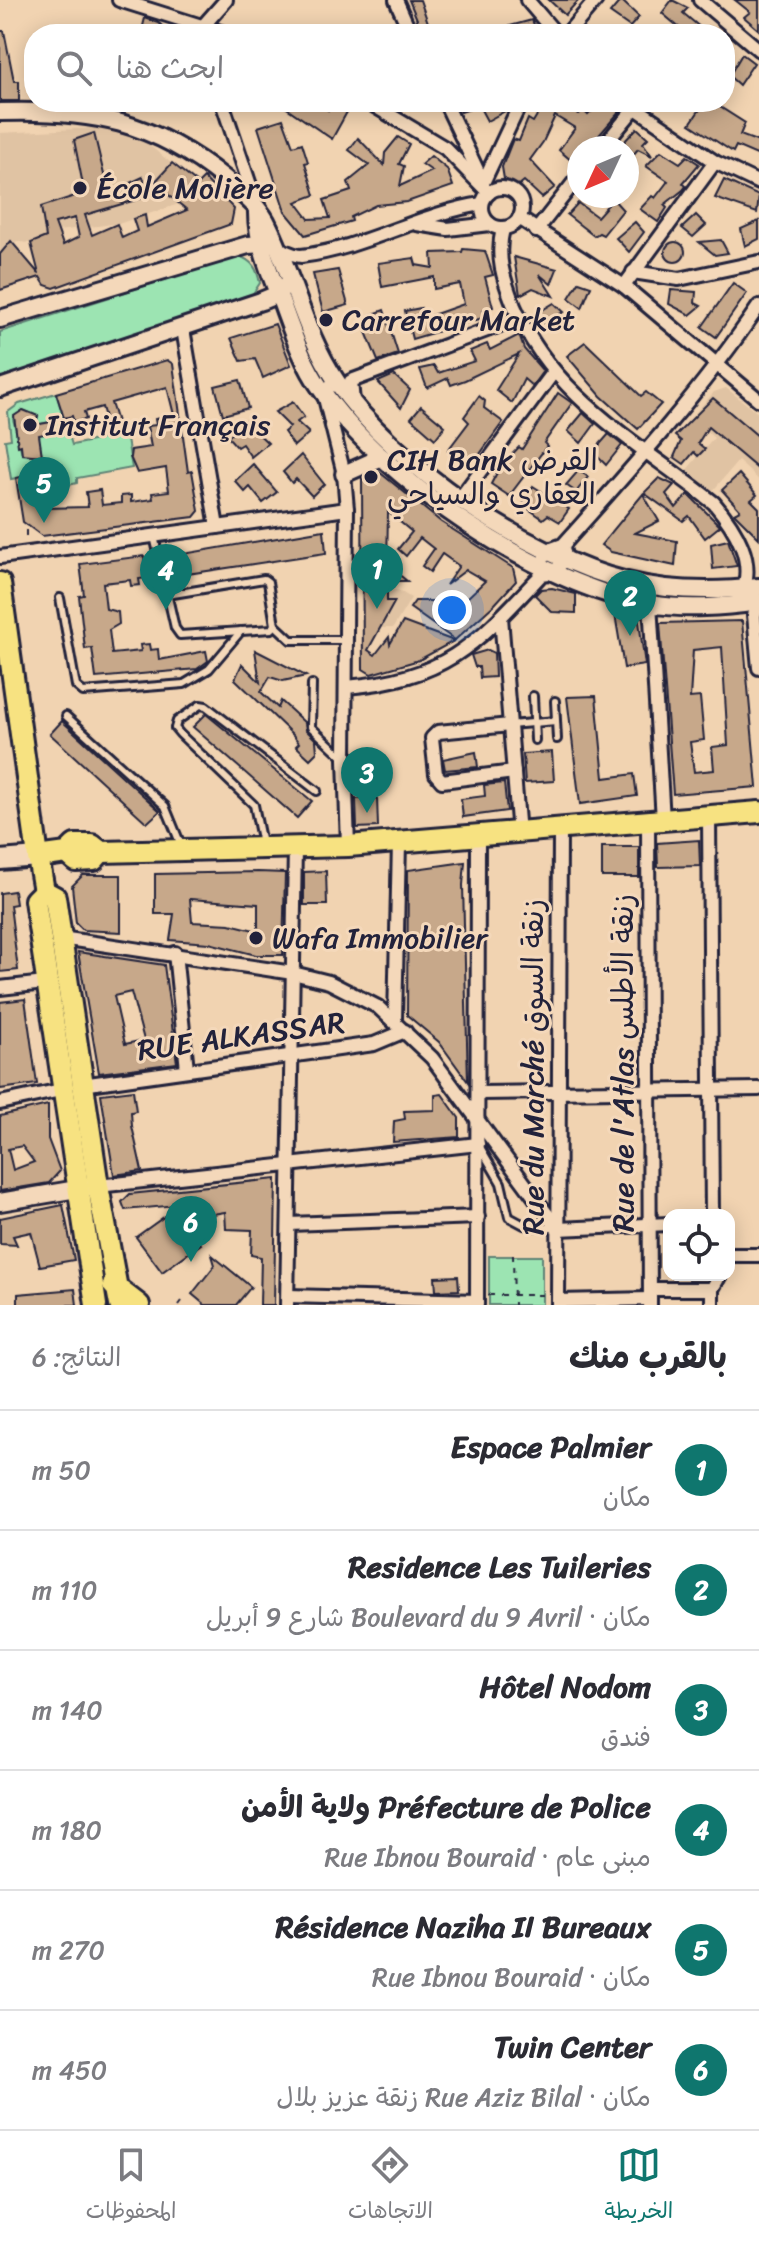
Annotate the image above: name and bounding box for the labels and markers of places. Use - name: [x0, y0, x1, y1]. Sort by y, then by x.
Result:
- place label: École Molière: [96, 161, 274, 215]
- marker: École Molière: [71, 179, 89, 197]
- place label: Carrefour Market: [342, 293, 575, 347]
- marker: Carrefour Market: [317, 311, 335, 329]
- place label: Institut Français: [45, 398, 271, 452]
- marker: Institut Français: [21, 416, 39, 434]
- place label: CIH Bank القرض العقاري والسياحي: [387, 433, 598, 521]
- pin: 5: [18, 457, 70, 523]
- marker: CIH Bank القرض العقاري والسياحي: [362, 468, 380, 486]
- pin: 1: [351, 543, 403, 609]
- pin: 4: [140, 544, 192, 610]
- pin: 2: [604, 570, 656, 636]
- pin: 3: [341, 747, 393, 813]
- place label: Wafa Immobilier: [272, 911, 489, 965]
- marker: Wafa Immobilier: [247, 929, 265, 947]
- pin: 6: [165, 1196, 217, 1262]

